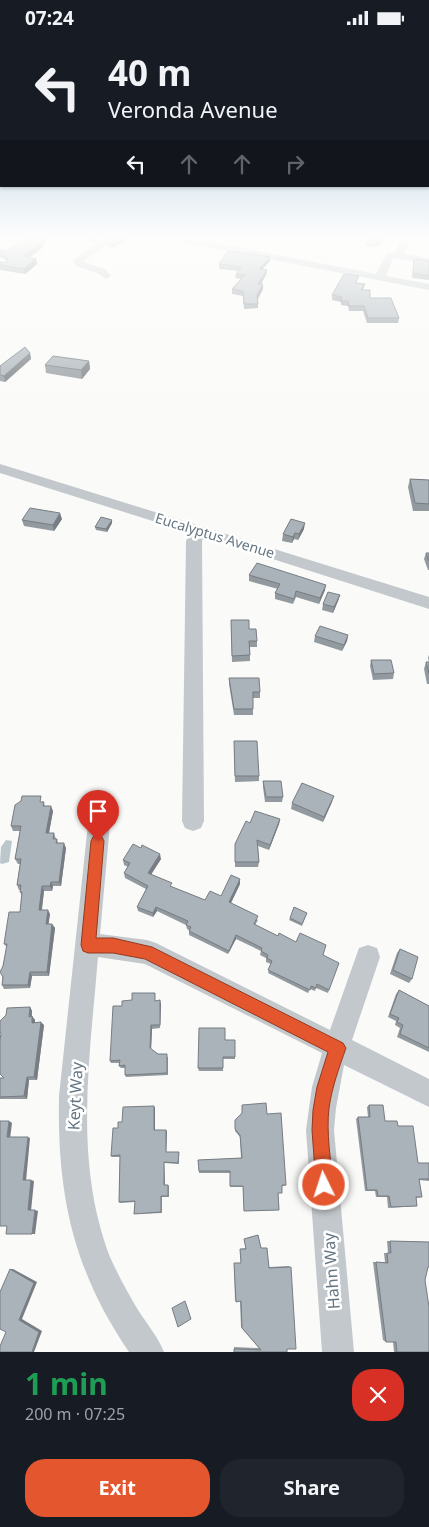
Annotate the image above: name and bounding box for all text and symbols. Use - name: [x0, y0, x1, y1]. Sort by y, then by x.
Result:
- text: 07:24: [25, 5, 74, 31]
- text: 40 m: [108, 49, 191, 96]
- icon: left: [25, 55, 90, 120]
- text: Veronda Avenue: [108, 94, 278, 124]
- icon: left: [122, 150, 150, 178]
- icon: ahead: [175, 150, 203, 178]
- icon: ahead: [228, 150, 256, 178]
- icon: right: [281, 150, 309, 178]
- street label: Eucalyptus Avenue: [153, 508, 277, 562]
- pin: [77, 790, 119, 841]
- icon: arrive: [84, 797, 112, 825]
- street label: Keyt Way: [62, 1060, 88, 1131]
- position arrow: [297, 1158, 349, 1210]
- street label: Hahn Way: [317, 1231, 345, 1310]
- text: 1 min: [25, 1363, 108, 1404]
- button: close: [352, 1369, 404, 1421]
- text: 200 m · 07:25: [25, 1403, 125, 1425]
- button: Exit: [25, 1459, 210, 1517]
- button: Share: [220, 1459, 404, 1517]

